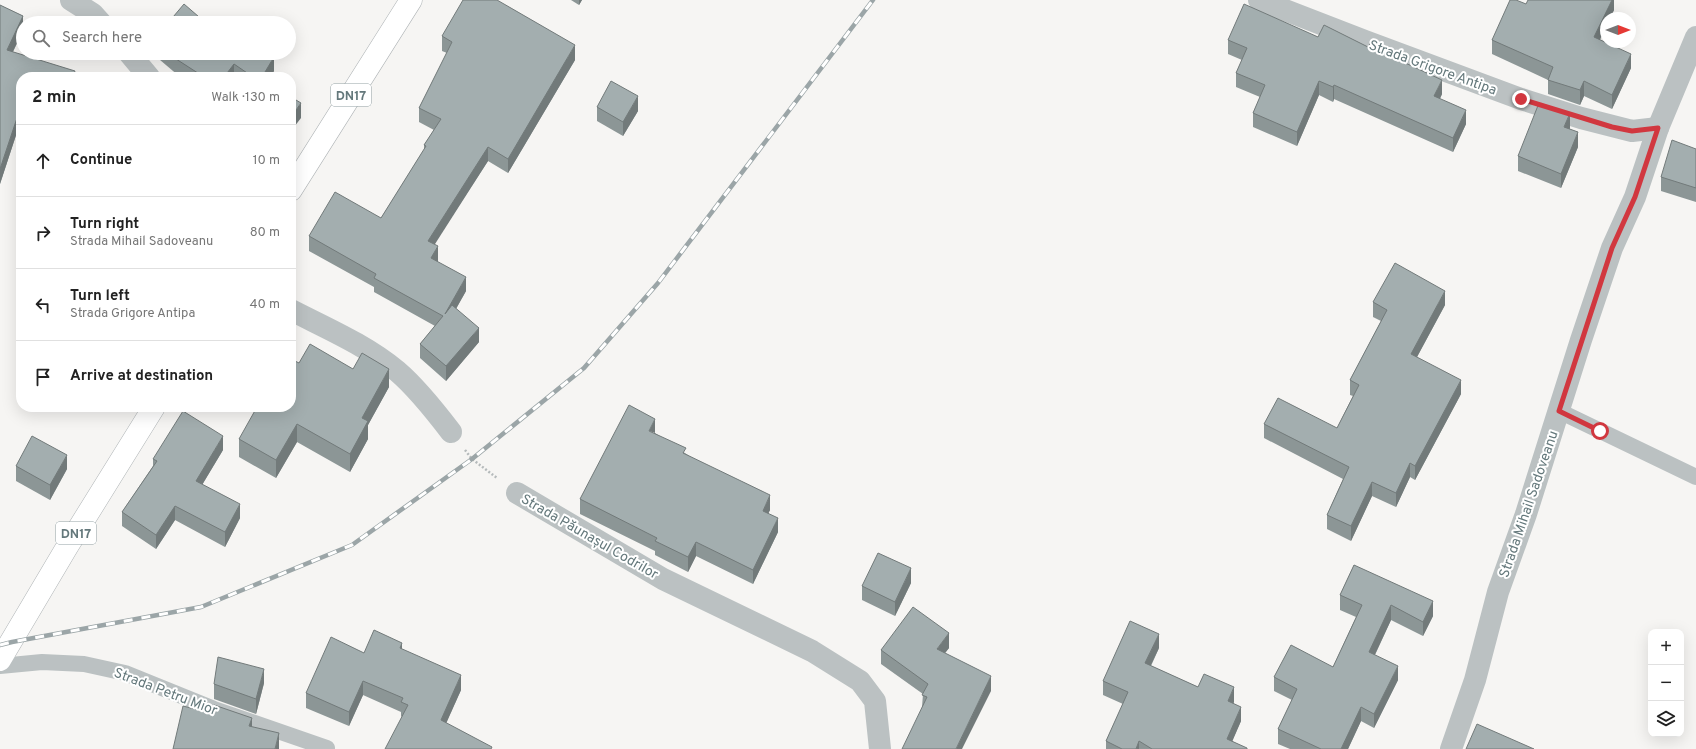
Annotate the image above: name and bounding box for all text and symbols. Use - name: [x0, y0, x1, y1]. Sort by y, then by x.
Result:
- north arrow: [1600, 12, 1636, 48]
- search box: [16, 16, 296, 60]
- icon: search: [30, 27, 52, 49]
- text: Search here: [62, 29, 142, 48]
- street label: Strada Grigore Antipa: [1366, 37, 1499, 99]
- road number: DN17: [331, 84, 371, 106]
- text: 2 min: [32, 87, 76, 109]
- text: Walk · 130 m: [211, 90, 280, 106]
- route end: [1512, 90, 1530, 108]
- icon: ahead: [32, 150, 54, 172]
- text: Continue: [70, 151, 132, 170]
- text: 10 m: [253, 153, 280, 169]
- text: Turn right: [70, 215, 139, 234]
- icon: right: [32, 222, 54, 244]
- text: 80 m: [250, 225, 280, 241]
- text: Strada Mihail Sadoveanu: [70, 234, 213, 250]
- text: Turn left: [70, 287, 130, 306]
- icon: left: [32, 294, 54, 316]
- text: 40 m: [250, 297, 280, 313]
- text: Strada Grigore Antipa: [70, 306, 195, 322]
- icon: arrive: [32, 366, 54, 388]
- text: Arrive at destination: [70, 367, 213, 386]
- route start: [1591, 422, 1609, 440]
- street label: Strada Mihail Sadoveanu: [1496, 429, 1563, 580]
- street label: Strada Păunașul Codrilor: [518, 491, 661, 584]
- road number: DN17: [56, 522, 96, 544]
- map controls: [1648, 629, 1684, 737]
- button: +: [1648, 629, 1684, 665]
- street label: Strada Petru Mior: [111, 665, 220, 720]
- button: −: [1648, 665, 1684, 701]
- button: layers: [1648, 701, 1684, 737]

